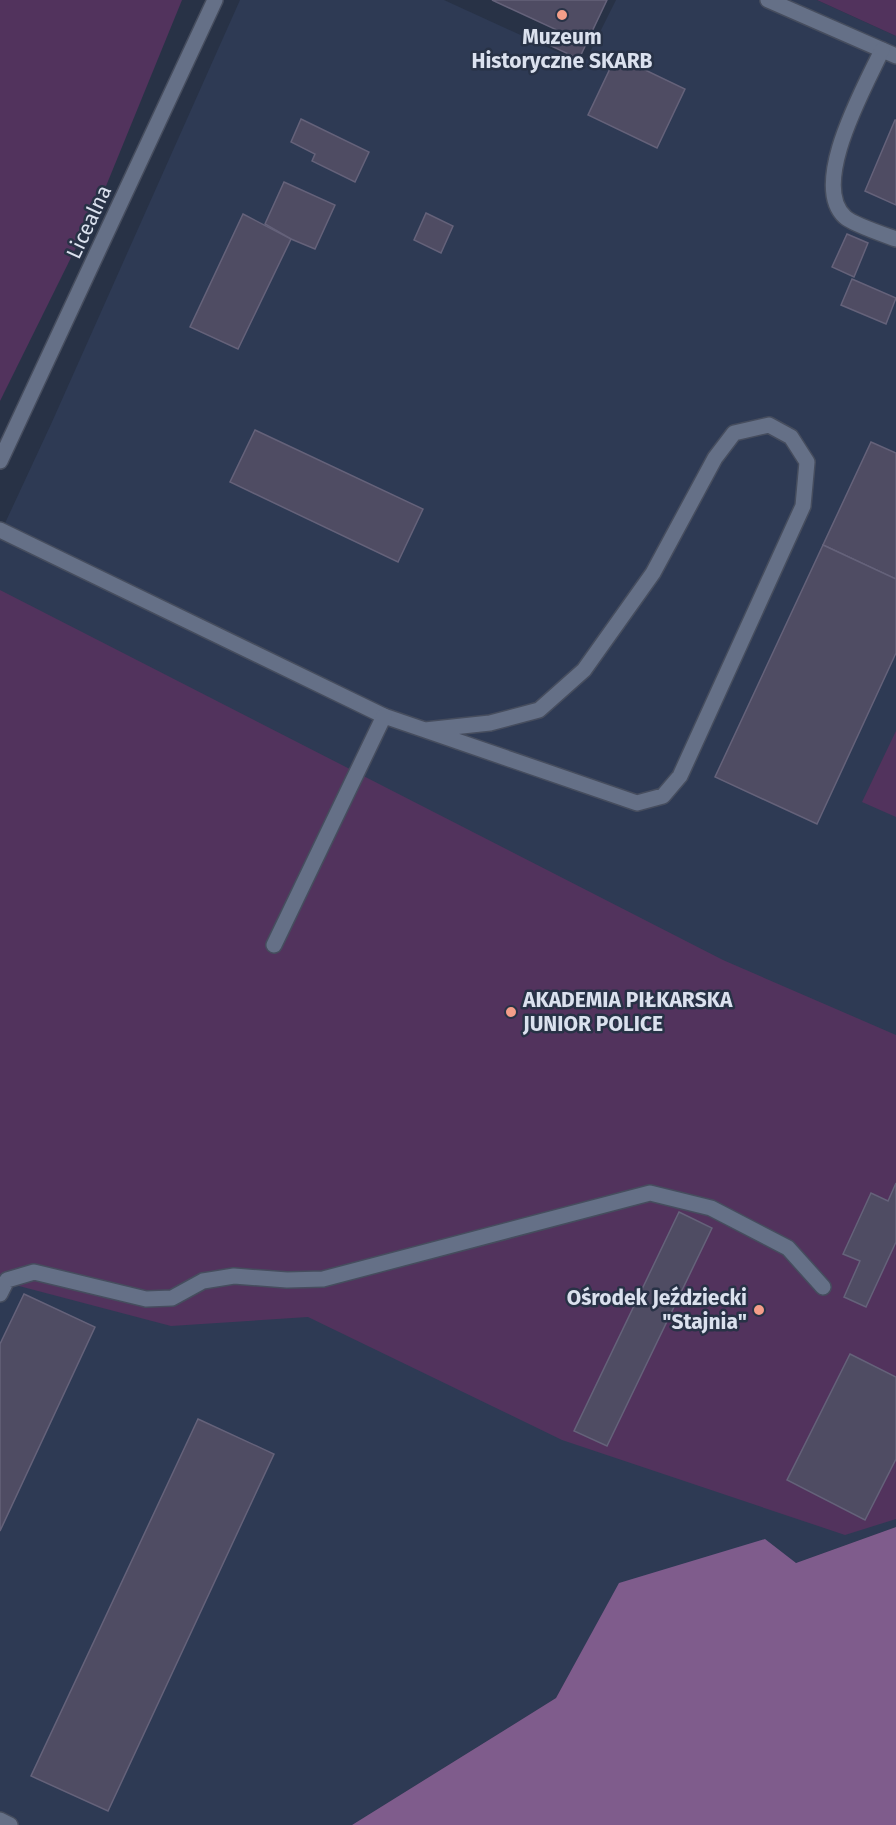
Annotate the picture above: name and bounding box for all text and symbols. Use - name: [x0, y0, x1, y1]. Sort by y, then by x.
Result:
- marker: Muzeum Historyczne SKARB: [555, 8, 569, 22]
- place label: Muzeum Historyczne SKARB: [471, 24, 653, 74]
- street label: Licealna: [61, 181, 117, 263]
- place label: AKADEMIA PIŁKARSKA JUNIOR POLICE: [522, 987, 733, 1037]
- marker: AKADEMIA PIŁKARSKA JUNIOR POLICE: [504, 1005, 518, 1019]
- place label: Ośrodek Jeździecki "Stajnia": [567, 1285, 747, 1335]
- marker: Ośrodek Jeździecki "Stajnia": [752, 1303, 766, 1317]

